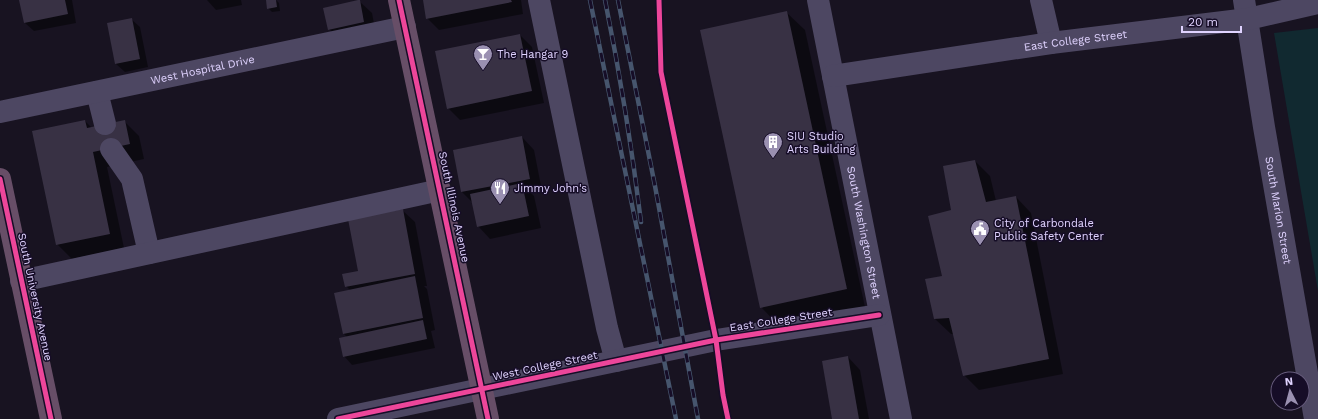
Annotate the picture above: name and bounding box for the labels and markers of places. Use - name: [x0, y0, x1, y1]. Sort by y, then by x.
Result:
- bar icon: The Hangar 9: [472, 43, 494, 71]
- place label: The Hangar 9: [497, 48, 568, 61]
- place label: SIU Studio Arts Building: [787, 130, 855, 156]
- building icon: SIU Studio Arts Building: [762, 131, 784, 159]
- restaurant icon: Jimmy John's: [489, 177, 511, 205]
- place label: Jimmy John's: [514, 182, 587, 195]
- place label: City of Carbondale Public Safety Center: [994, 217, 1104, 243]
- public building icon: City of Carbondale Public Safety Center: [969, 218, 991, 246]

